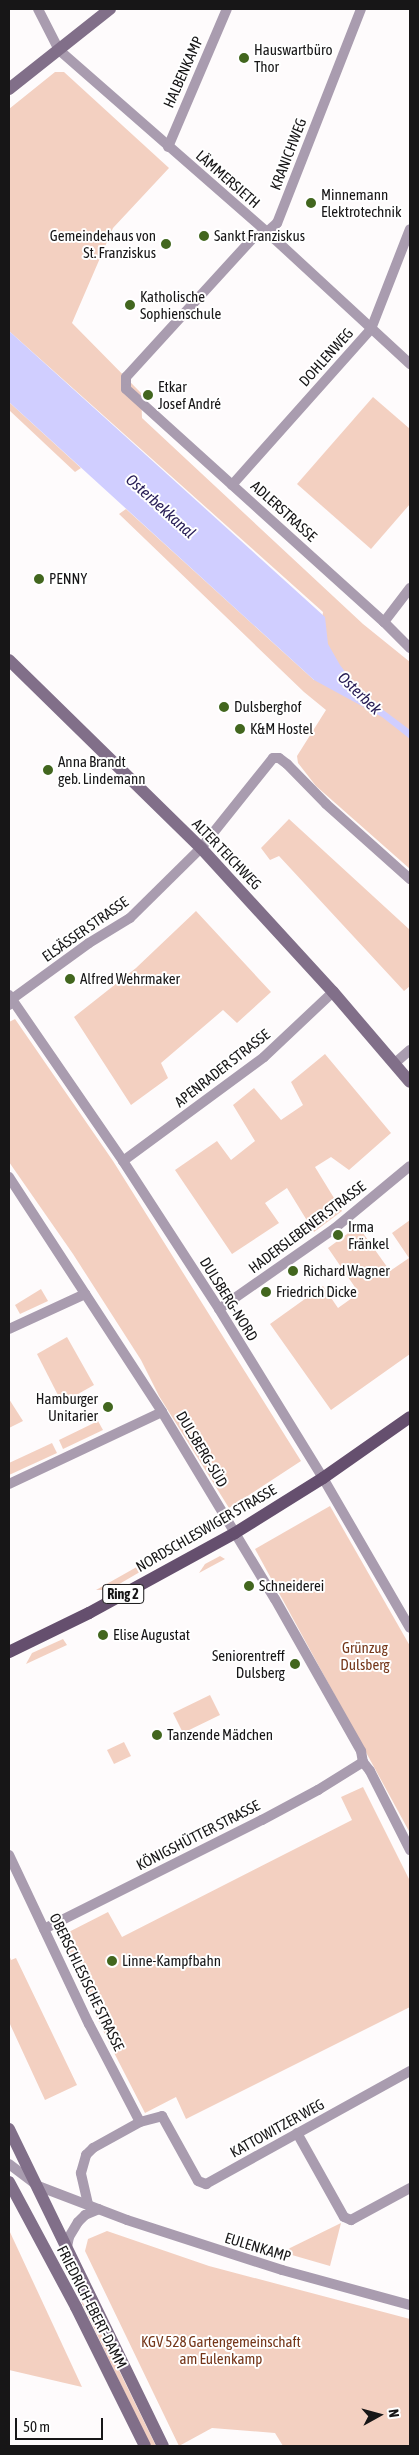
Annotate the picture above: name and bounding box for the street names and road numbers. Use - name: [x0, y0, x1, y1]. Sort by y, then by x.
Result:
- street label: HALBENKAMP: [159, 33, 207, 111]
- street label: KRANICHWEG: [266, 116, 310, 192]
- street label: LÄMMERSIETH: [192, 146, 264, 212]
- street label: DOHLENWEG: [295, 324, 357, 390]
- street label: ADLERSTRASSE: [247, 477, 321, 545]
- street label: ALTER TEICHWEG: [189, 815, 265, 893]
- street label: ELSÄSSER STRASSE: [38, 893, 132, 965]
- street label: APENRADER STRASSE: [171, 1025, 273, 1111]
- street label: HADERSLEBENER STRASSE: [245, 1177, 369, 1277]
- street label: DULSBERG-NORD: [196, 1254, 262, 1344]
- street label: DULSBERG-SÜD: [172, 1408, 232, 1490]
- street label: NORDSCHLESWIGER STRASSE: [133, 1480, 279, 1576]
- road number: Ring 2: [102, 1582, 144, 1606]
- street label: KÖNIGSHÜTTER STRASSE: [133, 1796, 263, 1874]
- street label: OBERSCHLESISCHE STRASSE: [46, 1910, 128, 2054]
- street label: KATTOWITZER WEG: [227, 2095, 327, 2161]
- street label: EULENKAMP: [223, 2228, 293, 2266]
- street label: FRIEDRICH-EBERT-DAMM: [53, 2243, 131, 2371]

